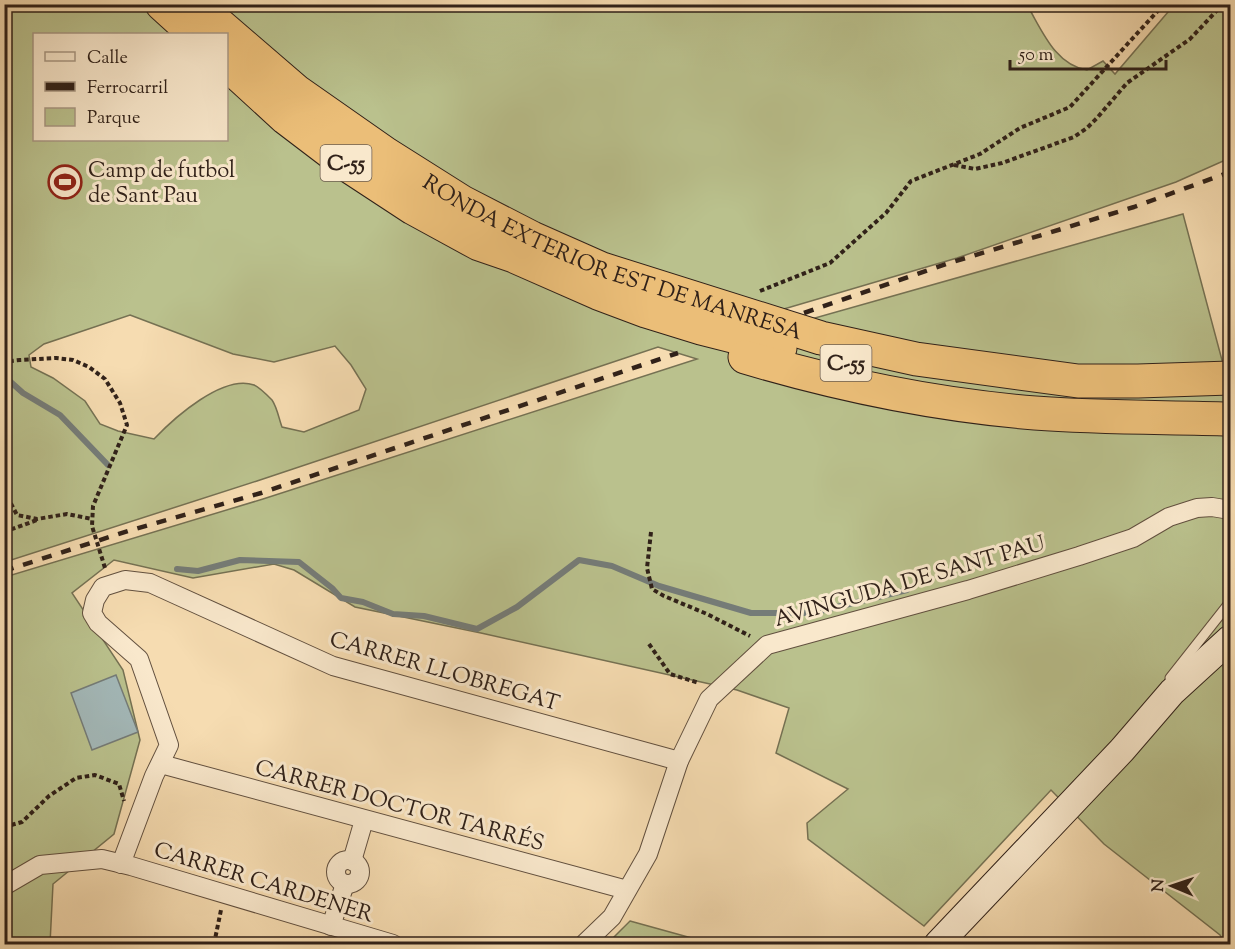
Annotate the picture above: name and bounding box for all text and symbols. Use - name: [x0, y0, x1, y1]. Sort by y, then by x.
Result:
- legend: [33, 33, 228, 141]
- scale bar: [1010, 33, 1166, 71]
- text: 50 m: [1018, 43, 1054, 69]
- text: Calle: [87, 46, 128, 72]
- text: Ferrocarril: [87, 76, 168, 102]
- text: Parque: [87, 106, 140, 132]
- road number: C-55: [320, 145, 372, 181]
- place label: Camp de futbol de Sant Pau: [88, 156, 235, 213]
- sports icon: Camp de futbol de Sant Pau: [47, 164, 83, 200]
- street label: RONDA EXTERIOR EST DE MANRESA: [415, 168, 806, 350]
- road number: C-55: [820, 345, 872, 381]
- street label: AVINGUDA DE SANT PAU: [771, 529, 1049, 637]
- street label: CARRER LLOBREGAT: [326, 625, 563, 721]
- street label: CARRER DOCTOR TARRÉS: [251, 752, 548, 861]
- street label: CARRER CARDENER: [150, 835, 377, 933]
- north arrow: [1142, 856, 1202, 916]
- text: N: [1148, 879, 1171, 892]

